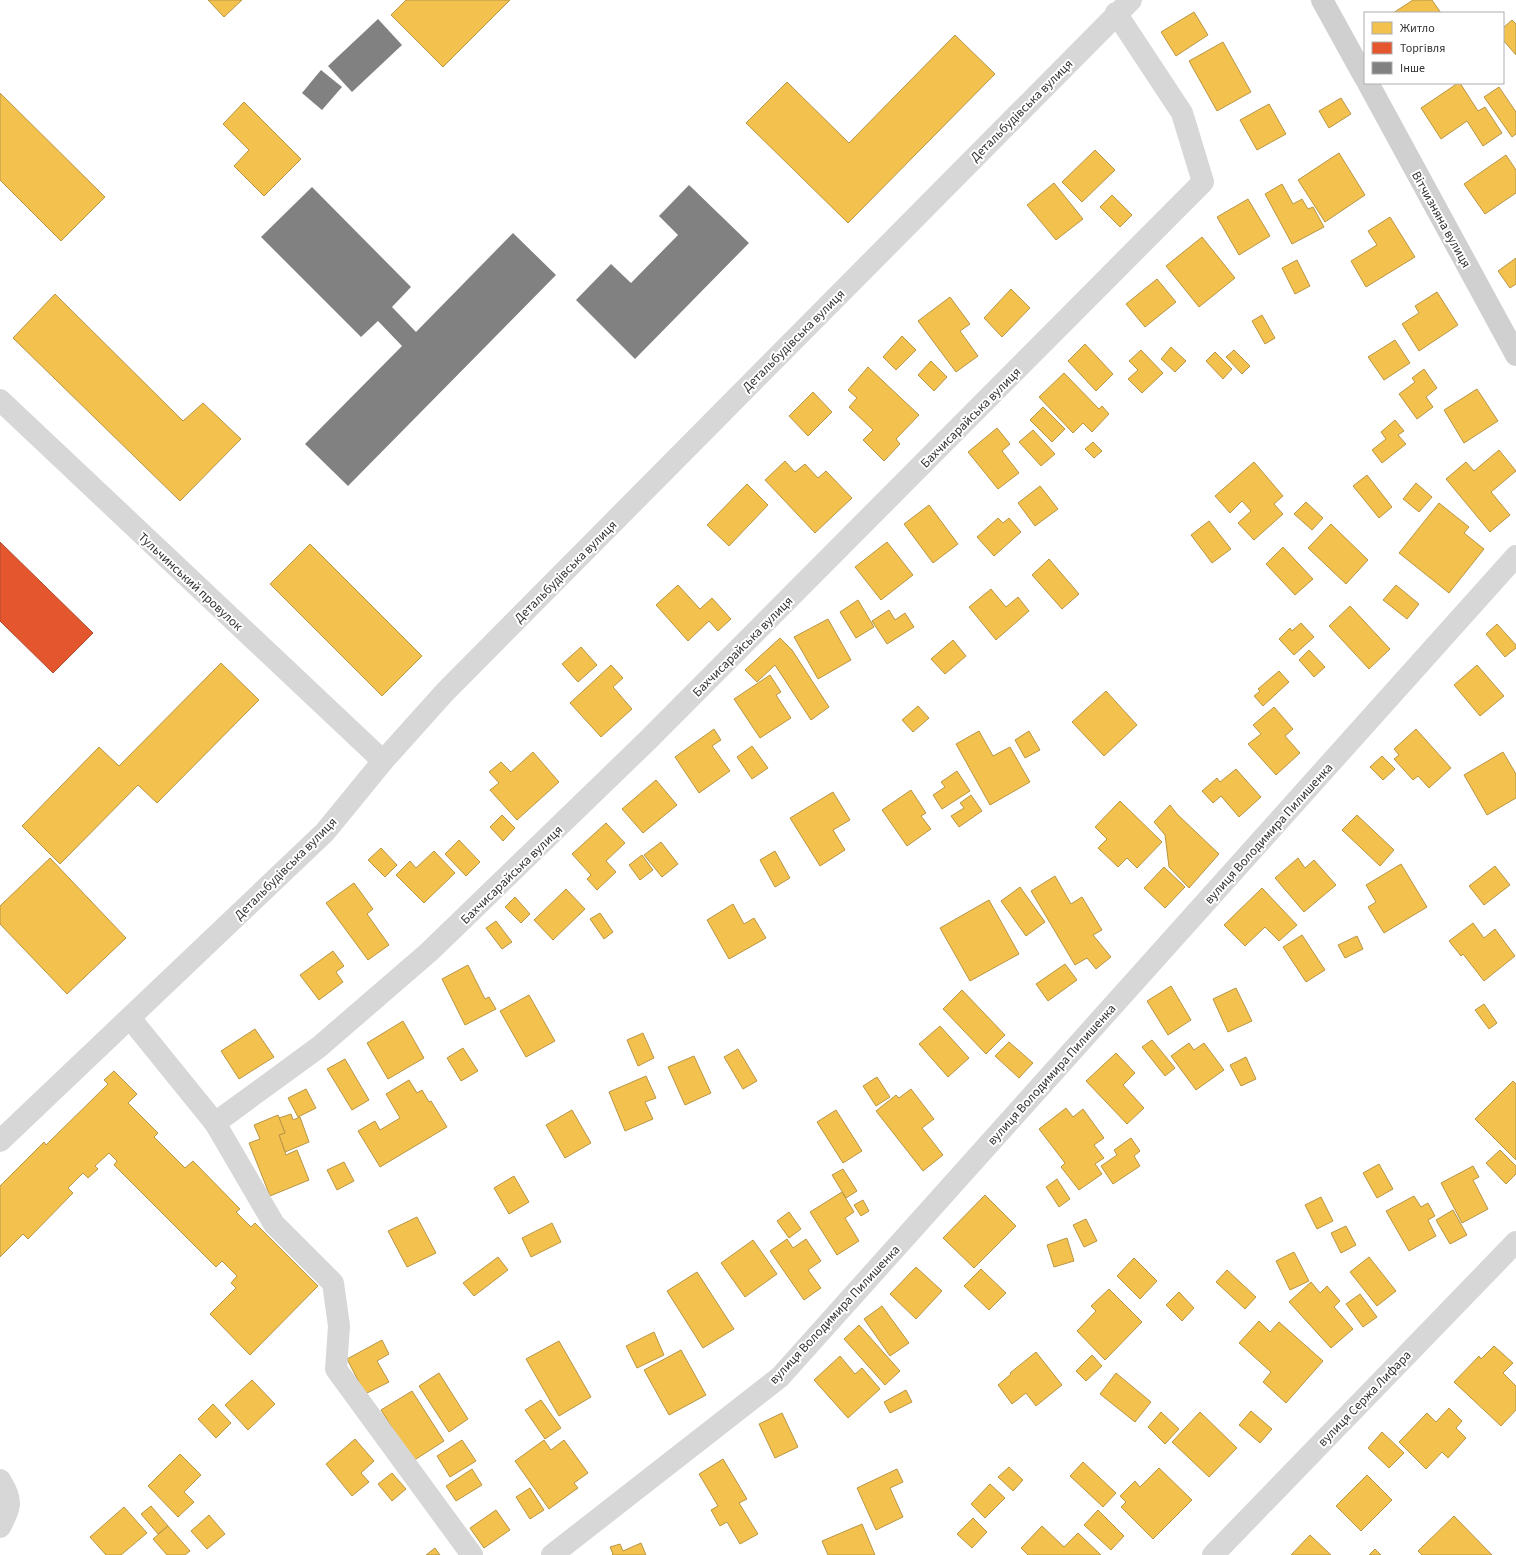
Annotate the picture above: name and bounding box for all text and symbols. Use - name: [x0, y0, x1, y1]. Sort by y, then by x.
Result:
- legend: [1364, 12, 1504, 84]
- text: Житло: [1400, 20, 1435, 37]
- text: Торгівля: [1400, 40, 1445, 57]
- street label: Детальбудівська вулиця: [966, 55, 1077, 166]
- text: Інше: [1400, 60, 1425, 77]
- street label: Вітчизняна вулиця: [1407, 168, 1475, 271]
- street label: Детальбудівська вулиця: [738, 285, 849, 396]
- street label: Бахчисарайська вулиця: [916, 363, 1025, 472]
- street label: Детальбудівська вулиця: [510, 516, 621, 627]
- street label: Тульчинський провулок: [134, 528, 247, 635]
- street label: Бахчисарайська вулиця: [688, 592, 797, 701]
- street label: вулиця Володимира Пилишенка: [1200, 759, 1337, 908]
- street label: Детальбудівська вулиця: [230, 813, 341, 924]
- street label: Бахчисарайська вулиця: [457, 821, 567, 928]
- street label: вулиця Володимира Пилишенка: [983, 1000, 1120, 1149]
- street label: вулиця Володимира Пилишенка: [765, 1241, 904, 1388]
- street label: вулиця Сержа Лифара: [1314, 1347, 1415, 1451]

